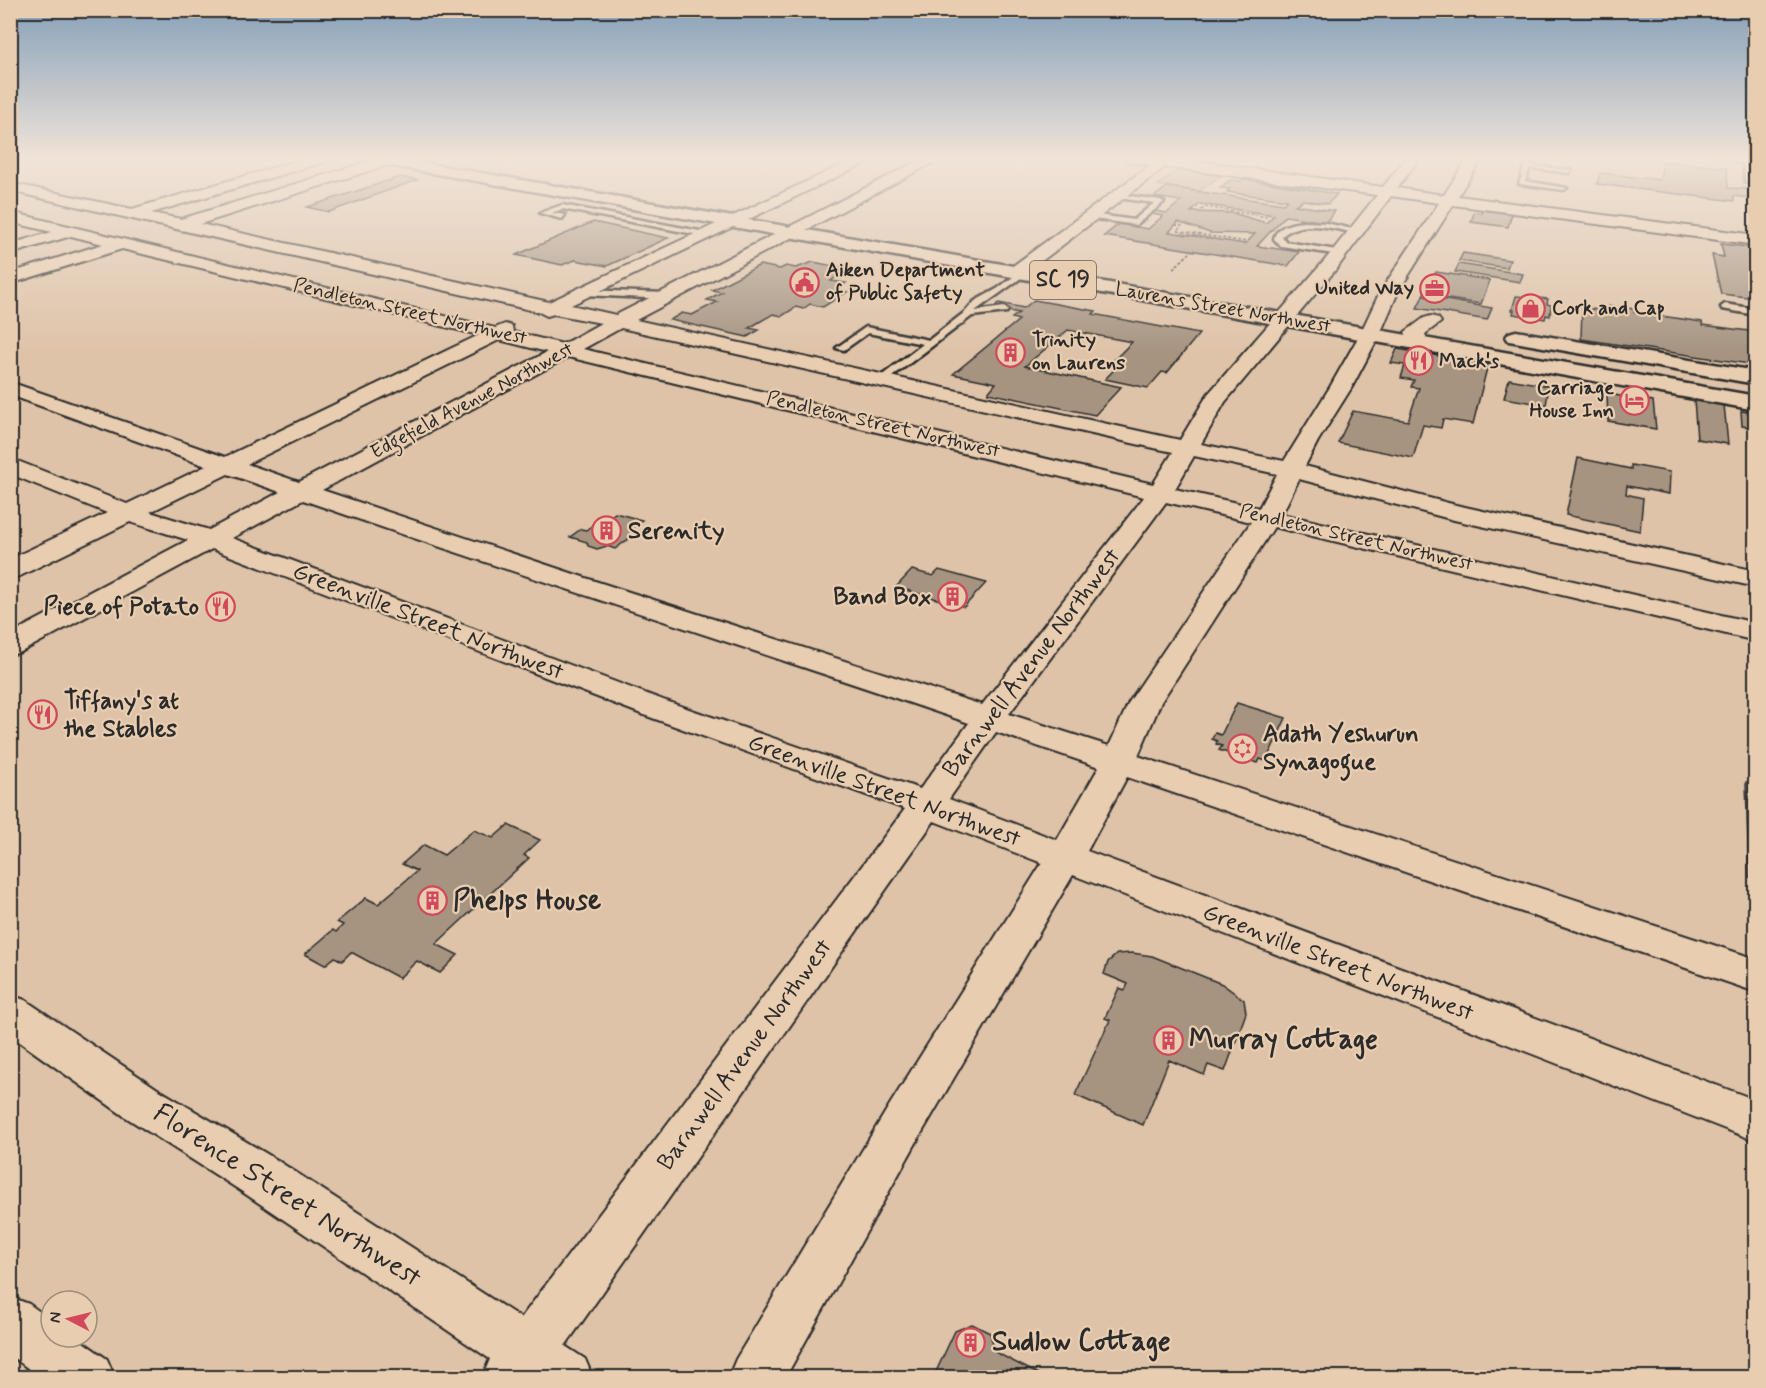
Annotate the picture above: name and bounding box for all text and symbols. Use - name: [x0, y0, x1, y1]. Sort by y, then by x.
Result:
- place label: Aiken Department of Public Safety: [826, 257, 985, 307]
- road number: SC 19: [1030, 261, 1096, 299]
- public building icon: Aiken Department of Public Safety: [789, 266, 821, 298]
- street label: Pendleton Street Northwest: [291, 272, 530, 352]
- office icon: United Way: [1419, 272, 1451, 304]
- place label: United Way: [1315, 275, 1414, 302]
- street label: Laurens Street Northwest: [1113, 276, 1333, 340]
- shop icon: Cork and Cap: [1515, 292, 1547, 324]
- place label: Cork and Cap: [1552, 295, 1665, 322]
- place label: Trinity on Laurens: [1032, 327, 1125, 377]
- street label: Edgefield Avenue Northwest: [366, 336, 579, 468]
- building icon: Trinity on Laurens: [995, 336, 1027, 368]
- restaurant icon: Mack's: [1402, 345, 1434, 377]
- place label: Mack's: [1439, 348, 1499, 375]
- place label: Carriage House Inn: [1529, 375, 1614, 425]
- hotel icon: Carriage House Inn: [1619, 384, 1651, 416]
- street label: Pendleton Street Northwest: [764, 385, 1003, 465]
- street label: Pendleton Street Northwest: [1237, 498, 1476, 578]
- building icon: Serenity: [591, 515, 623, 547]
- place label: Serenity: [628, 516, 725, 547]
- street label: Barnwell Avenue Northwest: [936, 542, 1128, 784]
- street label: Greenville Street Northwest: [288, 556, 568, 688]
- building icon: Band Box: [936, 581, 968, 613]
- place label: Band Box: [833, 582, 931, 613]
- restaurant icon: Piece of Potato: [204, 591, 236, 623]
- place label: Piece of Potato: [44, 592, 199, 623]
- place label: Tiffany's at the Stables: [63, 686, 179, 745]
- restaurant icon: Tiffany's at the Stables: [27, 699, 59, 731]
- place label: Adath Yeshurun Synagogue: [1263, 719, 1419, 781]
- street label: Greenville Street Northwest: [743, 727, 1025, 855]
- synagogue icon: Adath Yeshurun Synagogue: [1226, 732, 1258, 764]
- place label: Phelps House: [453, 883, 601, 920]
- building icon: Phelps House: [416, 885, 448, 917]
- street label: Greenville Street Northwest: [1198, 897, 1478, 1029]
- street label: Barnwell Avenue Northwest: [651, 933, 840, 1177]
- place label: Murray Cottage: [1189, 1022, 1378, 1060]
- building icon: Murray Cottage: [1152, 1024, 1184, 1056]
- street label: Florence Street Northwest: [146, 1095, 429, 1297]
- north arrow: [39, 1289, 99, 1349]
- text: N: [45, 1311, 67, 1324]
- place label: Sudlow Cottage: [992, 1324, 1171, 1362]
- building icon: Sudlow Cottage: [955, 1326, 987, 1358]

